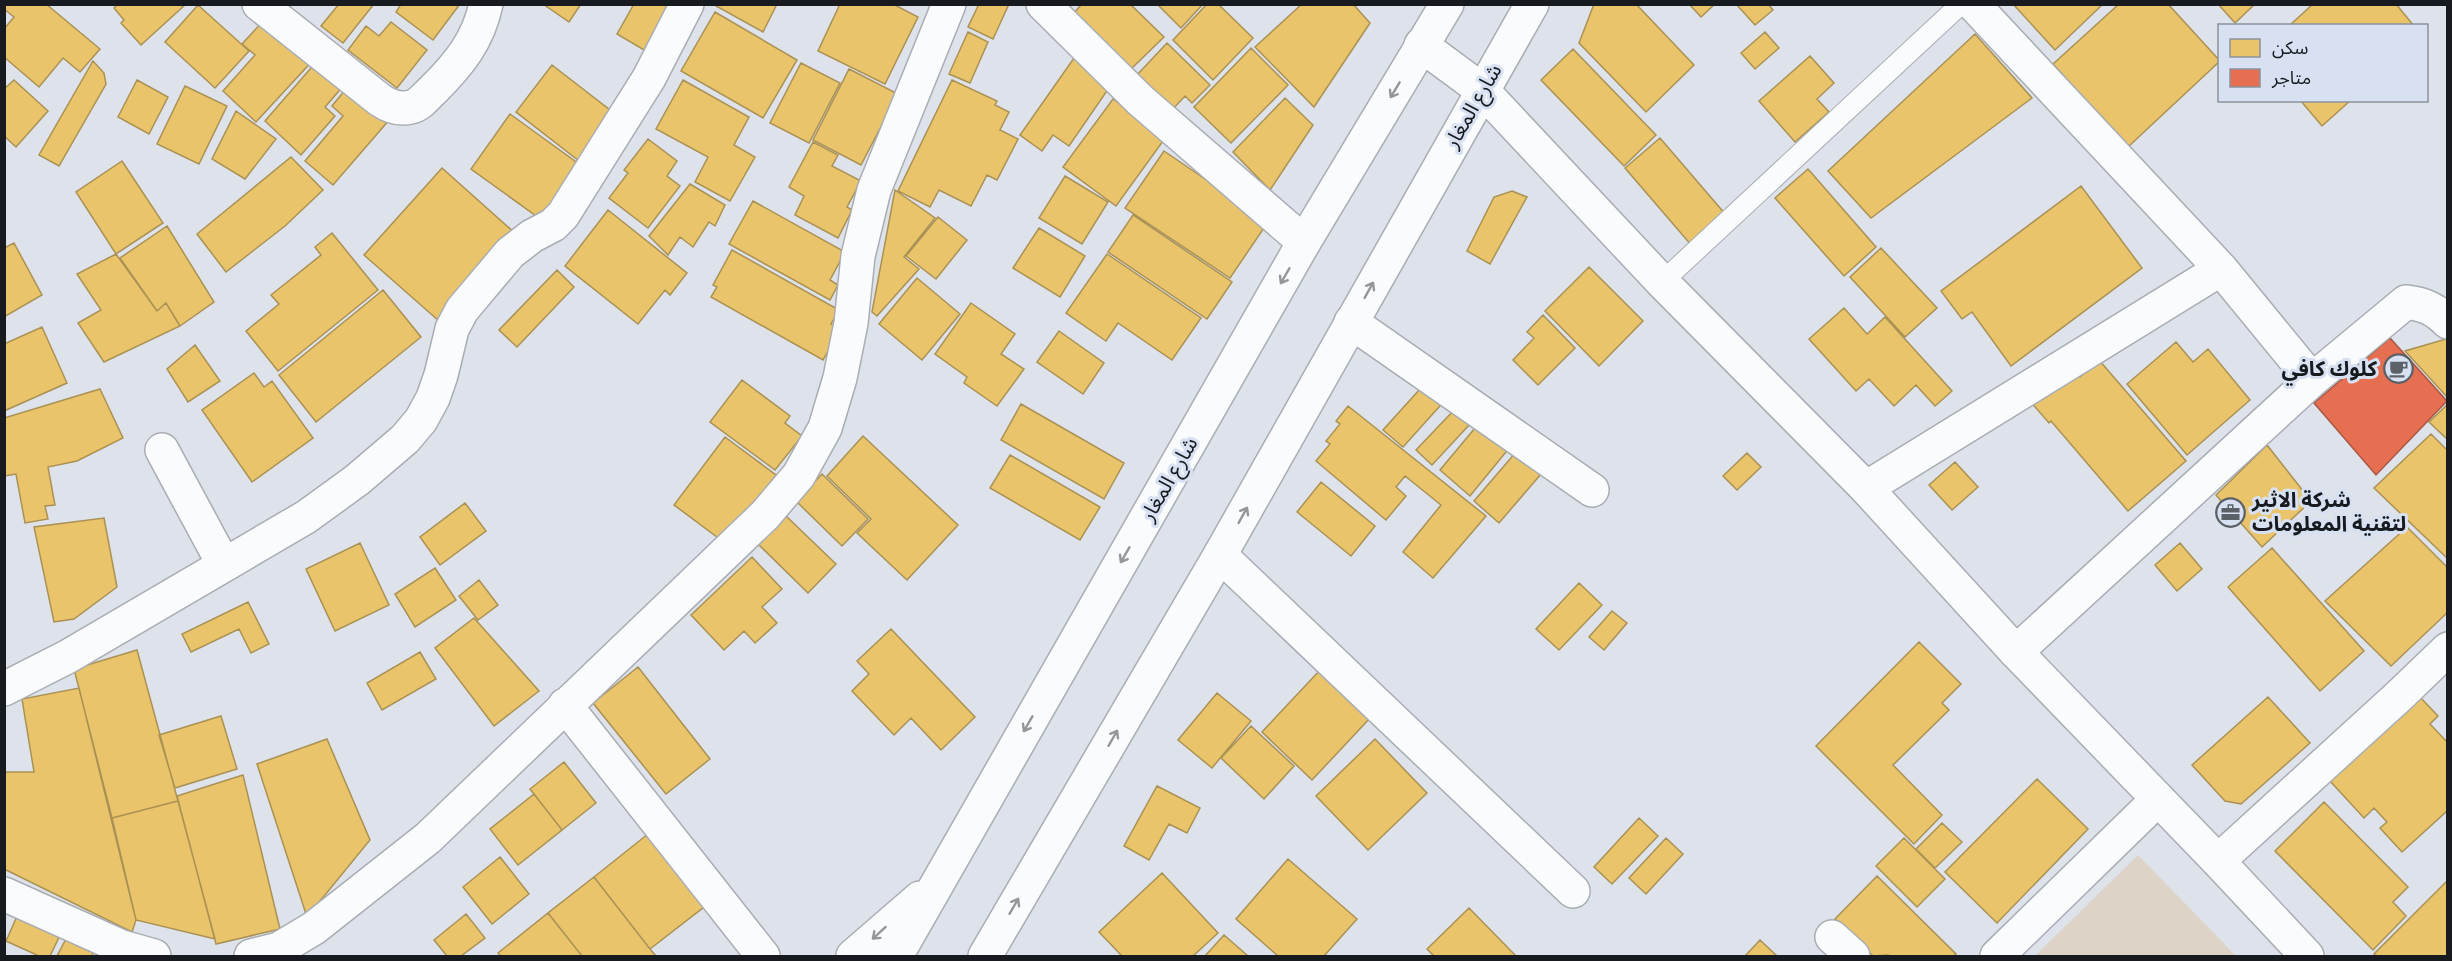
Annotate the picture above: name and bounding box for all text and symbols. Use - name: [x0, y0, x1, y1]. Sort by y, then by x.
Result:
- legend: [2218, 24, 2428, 102]
- text: سكن: [2272, 37, 2308, 59]
- street label: شارع المغار: [1438, 59, 1509, 155]
- text: متاجر: [2271, 67, 2311, 89]
- one-way arrow: [1388, 81, 1400, 98]
- one-way arrow: [1279, 267, 1291, 284]
- one-way arrow: [1363, 282, 1375, 299]
- cafe icon: كلوك كافي: [2382, 353, 2414, 385]
- place label: كلوك كافي: [2281, 356, 2377, 386]
- street label: شارع المغار: [1134, 432, 1205, 528]
- place label: شركة الاثير لتقنية المعلومات: [2251, 487, 2406, 537]
- office icon: شركة الاثير لتقنية المعلومات: [2215, 496, 2247, 528]
- one-way arrow: [1237, 507, 1249, 524]
- one-way arrow: [1119, 546, 1131, 563]
- one-way arrow: [1022, 715, 1034, 732]
- one-way arrow: [1107, 730, 1119, 747]
- one-way arrow: [1009, 898, 1021, 915]
- one-way arrow: [872, 926, 887, 940]

